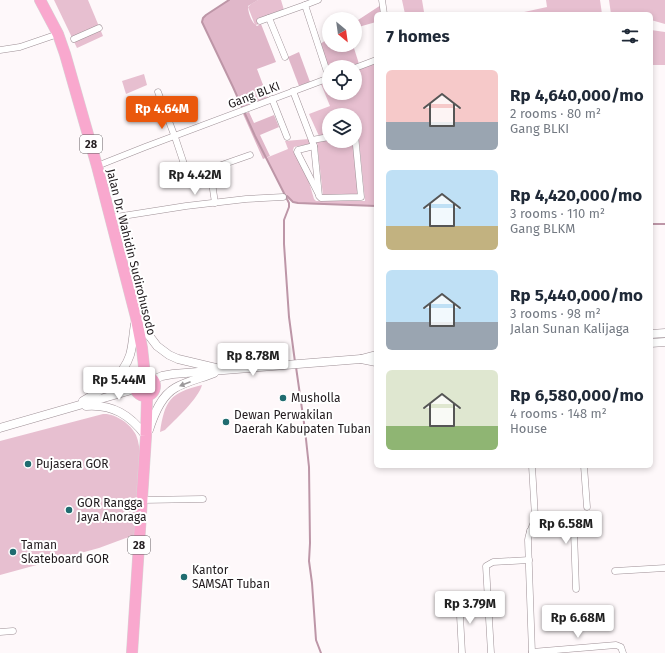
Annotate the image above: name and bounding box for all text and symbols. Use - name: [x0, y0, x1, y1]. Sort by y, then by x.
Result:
- north arrow: [322, 12, 362, 52]
- map controls: [322, 12, 362, 148]
- icon: filters: [619, 25, 641, 47]
- text: 7 homes: [386, 26, 450, 47]
- button: locate: [322, 60, 362, 100]
- street label: Gang BLKI: [226, 79, 282, 111]
- text: Rp 4,640,000/mo: [510, 85, 644, 106]
- icon: home: [418, 86, 466, 134]
- pin: Rp 4.64M: [121, 96, 203, 130]
- text: Rp 4.64M: [135, 101, 189, 116]
- text: 2 rooms · 80 m²: [510, 106, 601, 121]
- button: layers: [322, 108, 362, 148]
- text: Gang BLKI: [510, 121, 569, 136]
- road number: 28: [80, 135, 102, 153]
- pin: Rp 4.42M: [154, 162, 236, 196]
- street label: Jalan Dr. Wahidin Sudirohusodo: [104, 167, 158, 337]
- text: Rp 4.42M: [168, 167, 222, 182]
- text: Rp 4,420,000/mo: [510, 185, 642, 206]
- icon: home: [418, 186, 466, 234]
- text: 3 rooms · 110 m²: [510, 206, 605, 221]
- text: Gang BLKM: [510, 221, 575, 236]
- text: Rp 5,440,000/mo: [510, 285, 643, 306]
- icon: home: [418, 286, 466, 334]
- text: 3 rooms · 98 m²: [510, 306, 601, 321]
- text: Jalan Sunan Kalijaga: [510, 321, 629, 336]
- pin: Rp 8.78M: [212, 343, 294, 377]
- text: Rp 8.78M: [226, 348, 280, 363]
- pin: Rp 5.44M: [78, 367, 160, 401]
- text: Rp 5.44M: [92, 372, 146, 387]
- one-way arrow: [178, 381, 190, 387]
- text: Rp 6,580,000/mo: [510, 385, 644, 406]
- icon: home: [418, 386, 466, 434]
- place label: Musholla: [291, 391, 340, 405]
- marker: Musholla: [278, 393, 288, 403]
- text: 4 rooms · 148 m²: [510, 406, 607, 421]
- place label: Dewan Perwakilan Daerah Kabupaten Tuban: [234, 408, 371, 436]
- marker: Dewan Perwakilan Daerah Kabupaten Tuban: [221, 417, 231, 427]
- text: House: [510, 421, 547, 436]
- place label: Pujasera GOR: [36, 457, 109, 471]
- marker: Pujasera GOR: [23, 459, 33, 469]
- place label: GOR Rangga Jaya Anoraga: [77, 496, 147, 524]
- marker: GOR Rangga Jaya Anoraga: [64, 505, 74, 515]
- pin: Rp 6.58M: [525, 511, 607, 545]
- text: Rp 6.58M: [539, 516, 593, 531]
- road number: 28: [128, 536, 150, 554]
- place label: Taman Skateboard GOR: [21, 538, 109, 566]
- marker: Taman Skateboard GOR: [8, 547, 18, 557]
- place label: Kantor SAMSAT Tuban: [192, 563, 270, 591]
- marker: Kantor SAMSAT Tuban: [179, 572, 189, 582]
- pin: Rp 3.79M: [429, 591, 511, 625]
- text: Rp 3.79M: [444, 596, 496, 611]
- pin: Rp 6.68M: [537, 605, 619, 639]
- text: Rp 6.68M: [551, 610, 605, 625]

